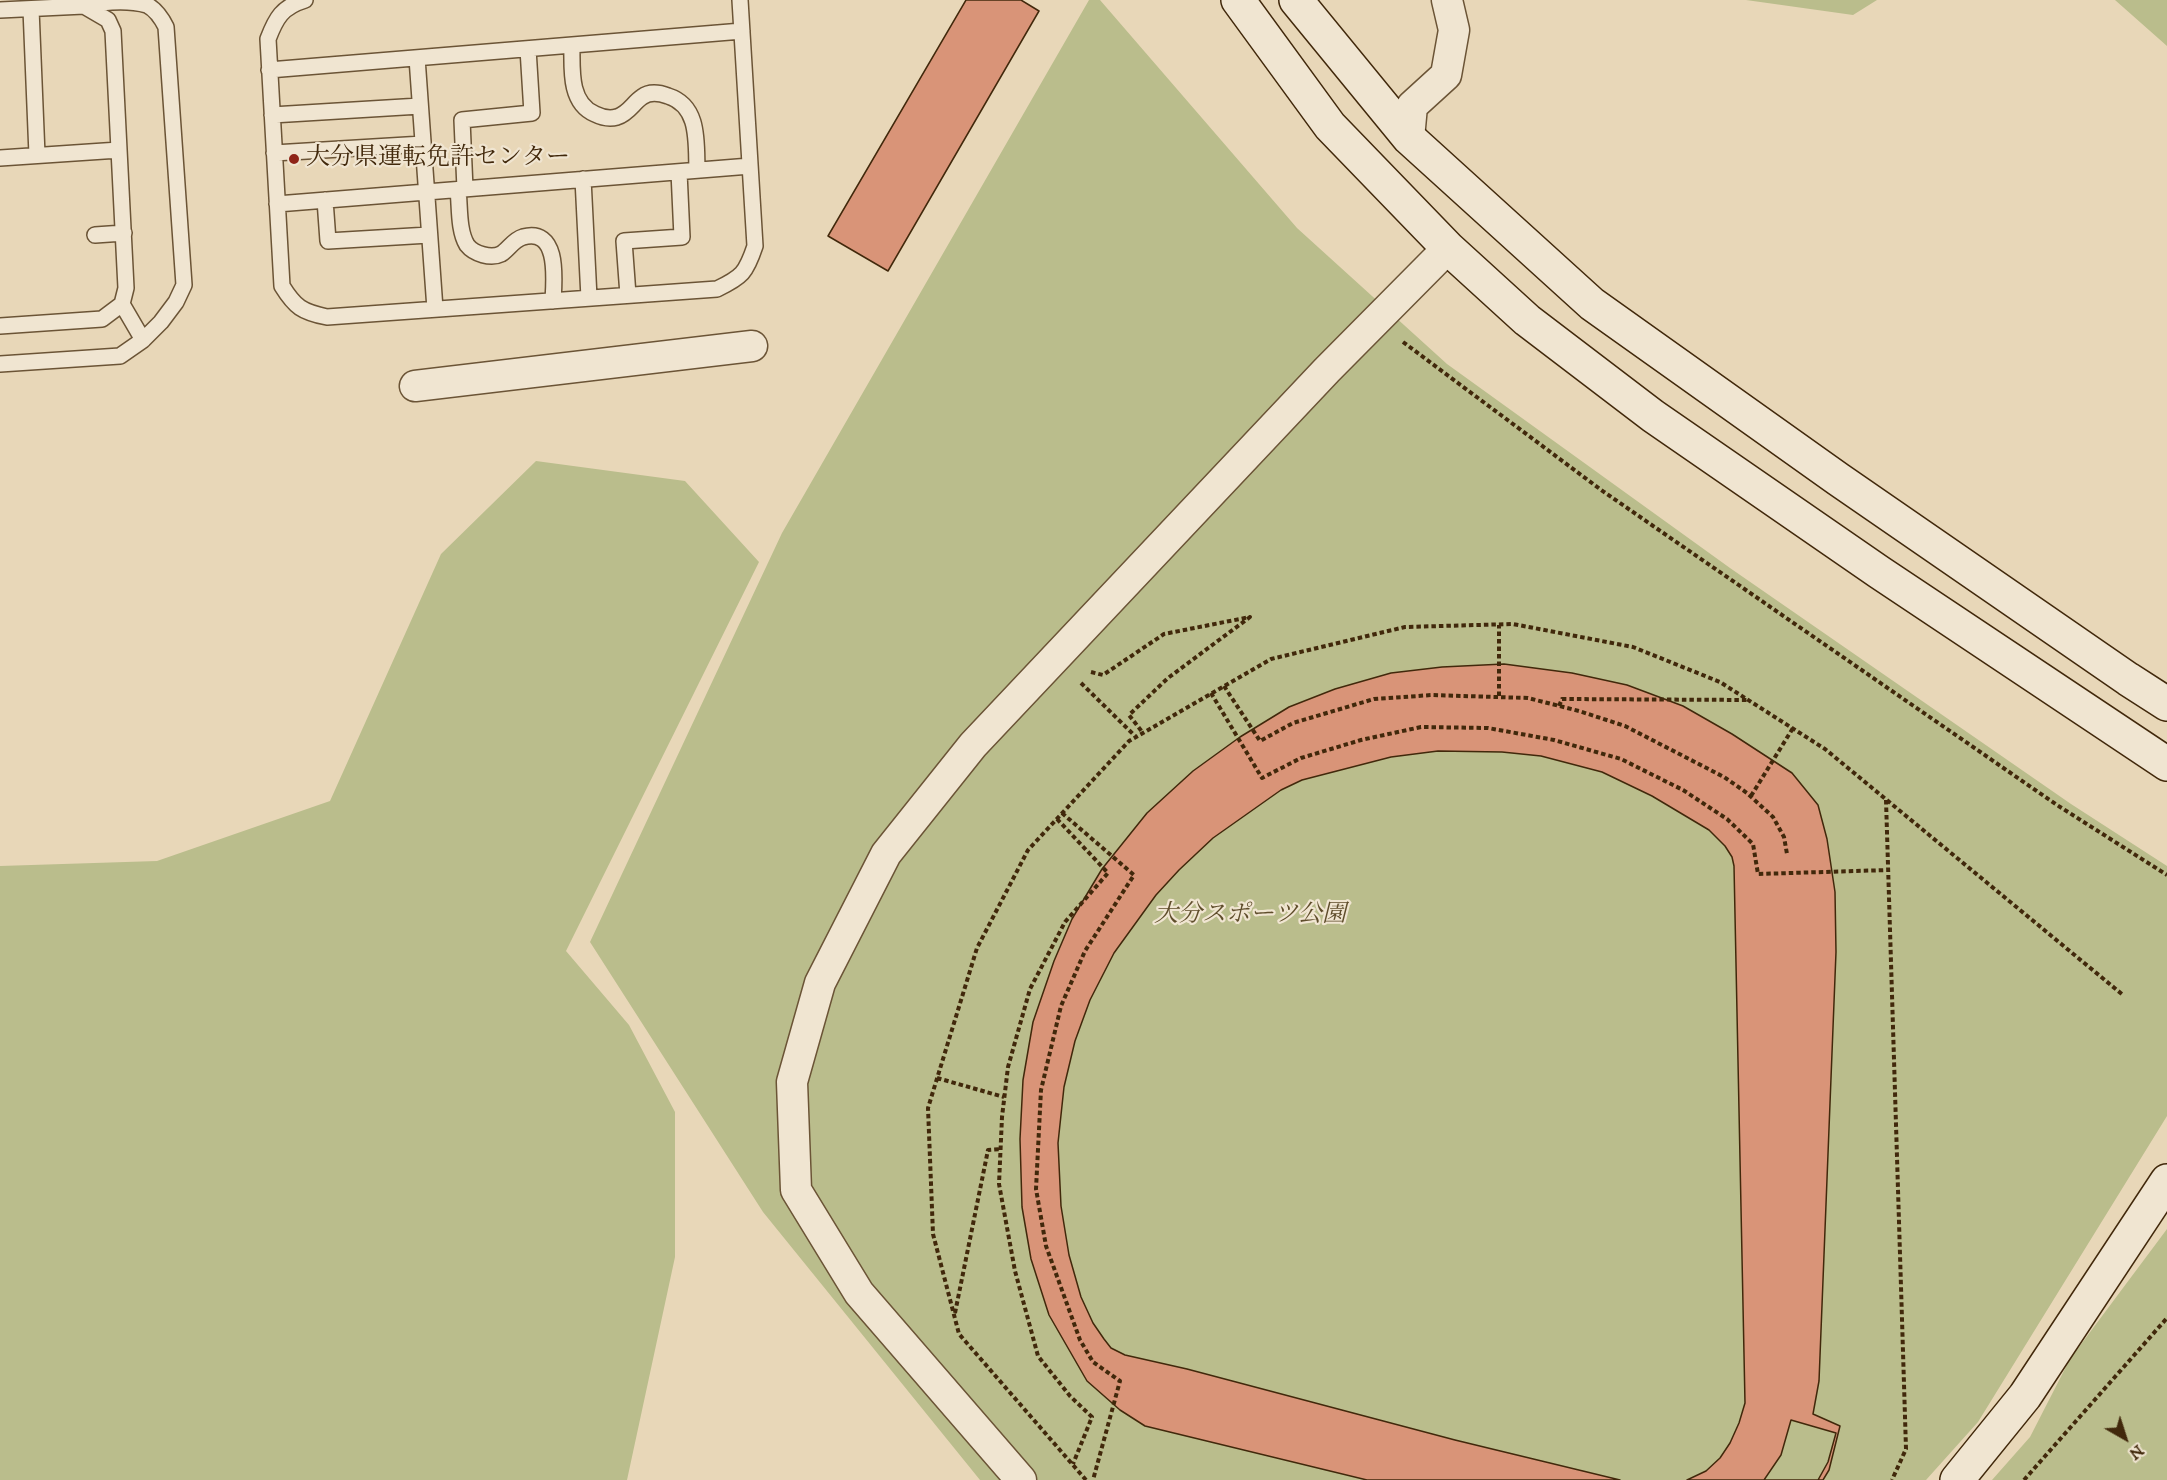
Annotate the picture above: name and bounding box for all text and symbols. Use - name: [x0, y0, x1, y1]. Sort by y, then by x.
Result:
- place label: 大分県運転免許センター: [306, 145, 570, 173]
- marker: 大分県運転免許センター: [287, 152, 301, 166]
- park label: 大分スポーツ公園: [1154, 902, 1346, 930]
- north arrow: [2095, 1408, 2155, 1468]
- text: N: [2125, 1440, 2148, 1464]

